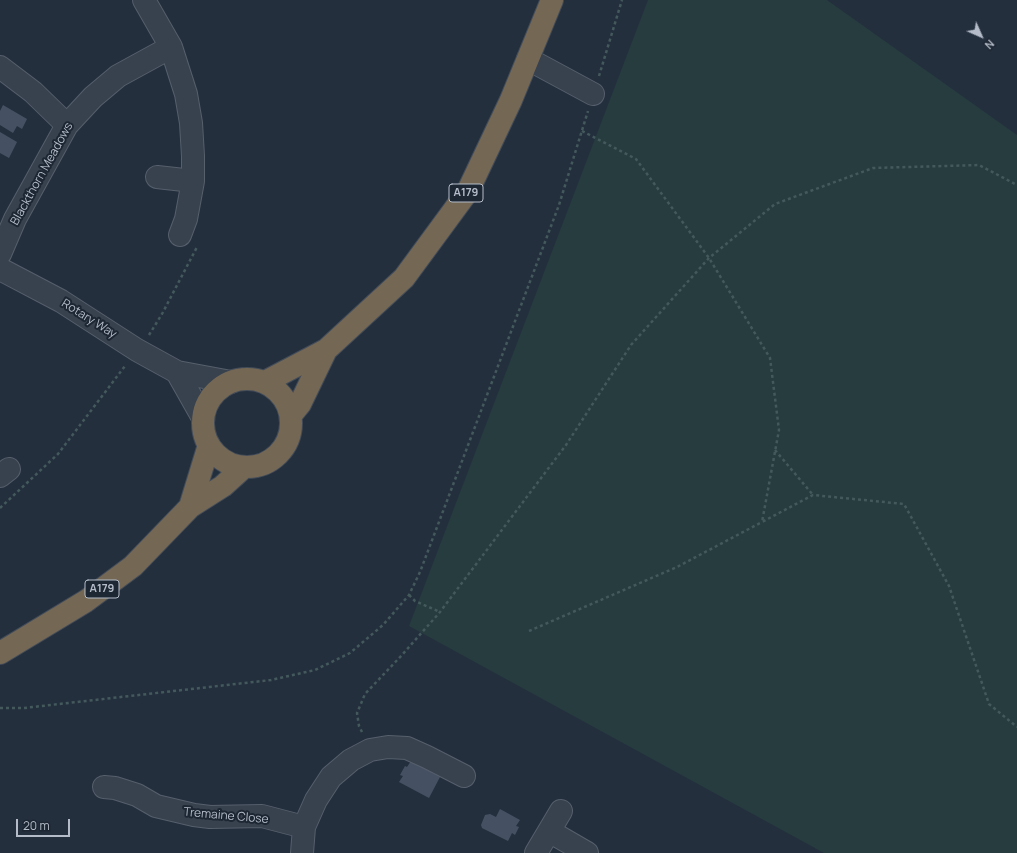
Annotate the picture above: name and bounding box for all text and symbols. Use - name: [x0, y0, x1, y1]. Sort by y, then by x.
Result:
- north arrow: [961, 16, 1001, 56]
- text: N: [982, 37, 998, 53]
- street label: Blackthorn Meadows: [8, 120, 76, 228]
- road number: A179: [449, 184, 483, 202]
- street label: Rotary Way: [59, 296, 119, 342]
- road number: A179: [85, 580, 119, 598]
- street label: Tremaine Close: [183, 805, 269, 827]
- scale bar: [18, 811, 72, 837]
- text: 20 m: [23, 817, 50, 834]

